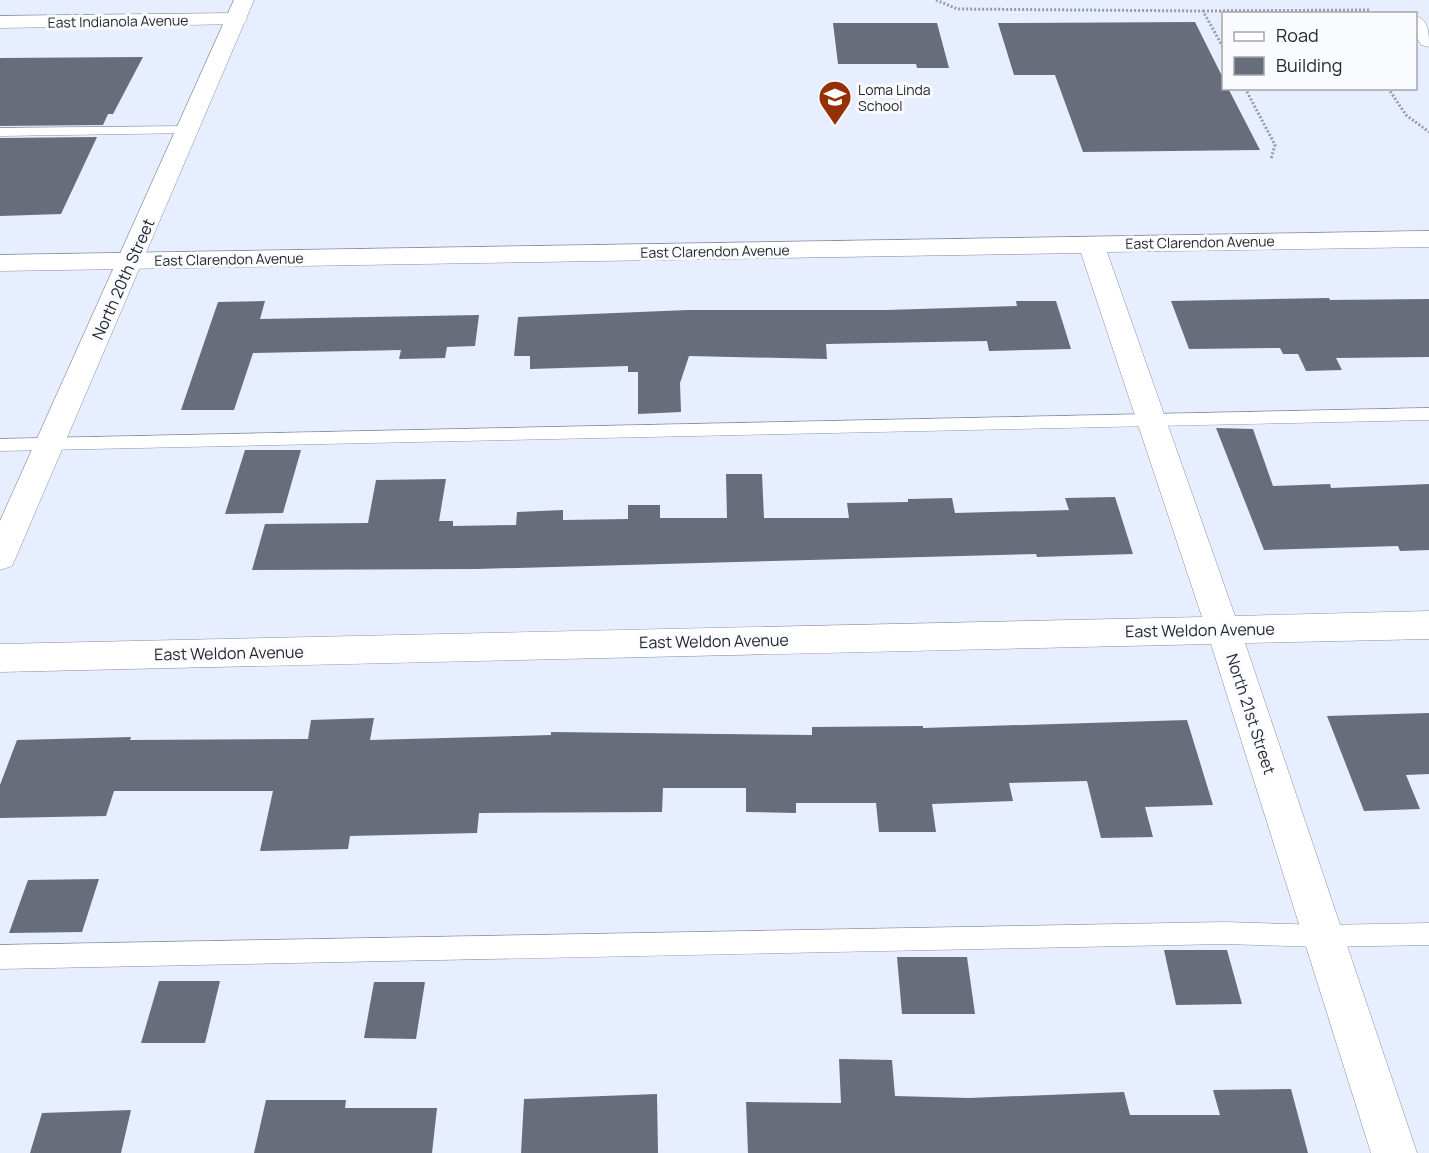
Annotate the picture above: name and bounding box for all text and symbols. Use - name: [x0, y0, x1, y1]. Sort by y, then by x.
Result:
- street label: East Indianola Avenue: [47, 10, 189, 32]
- legend: [1222, 12, 1417, 90]
- text: Road: [1276, 23, 1319, 47]
- text: Building: [1276, 53, 1342, 77]
- school or university icon: Loma Linda School: [817, 79, 853, 126]
- place label: Loma Linda School: [858, 80, 931, 115]
- street label: North 20th Street: [86, 215, 160, 343]
- street label: East Clarendon Avenue: [1125, 231, 1275, 253]
- street label: East Clarendon Avenue: [640, 240, 790, 262]
- street label: East Clarendon Avenue: [154, 248, 304, 270]
- street label: East Weldon Avenue: [1125, 618, 1275, 642]
- street label: East Weldon Avenue: [639, 629, 789, 653]
- street label: East Weldon Avenue: [154, 641, 304, 665]
- street label: North 21st Street: [1221, 651, 1281, 777]

